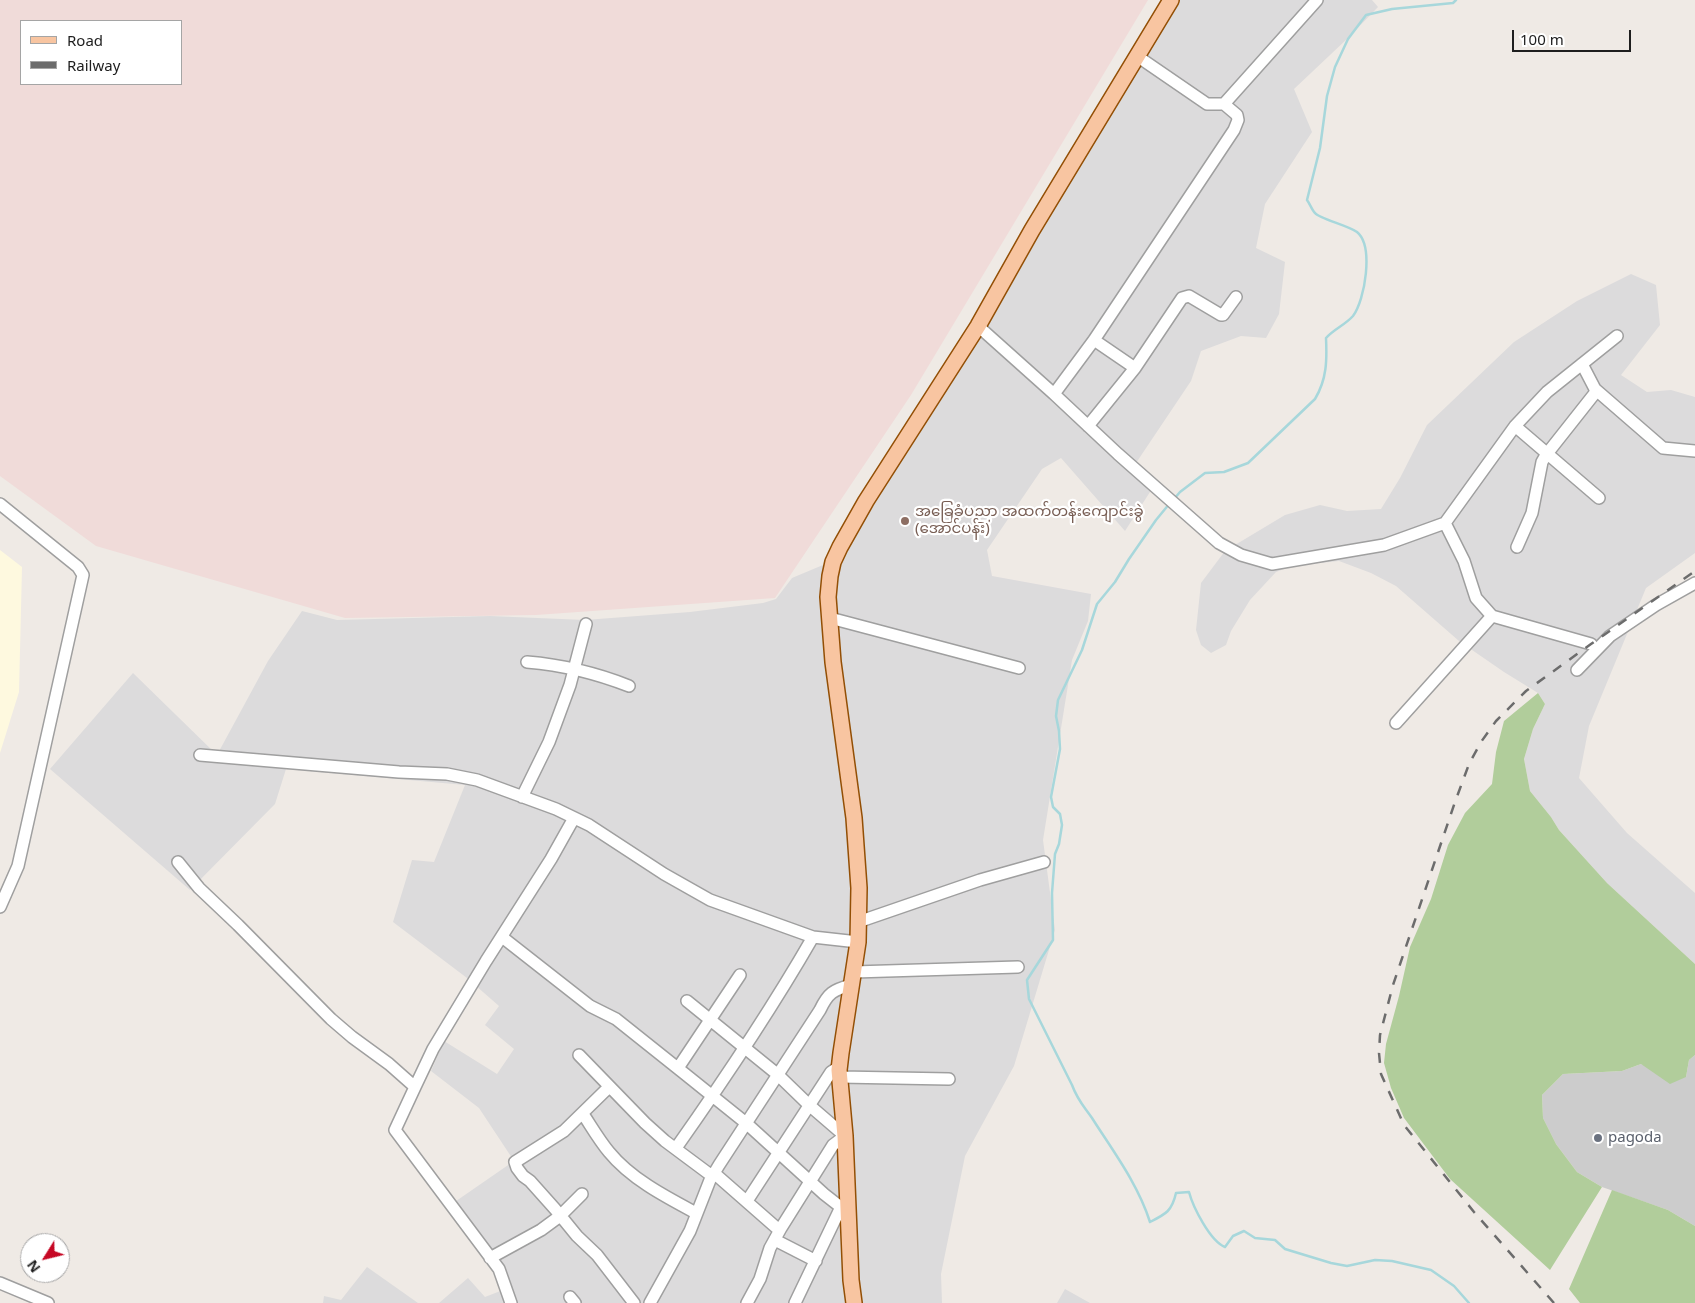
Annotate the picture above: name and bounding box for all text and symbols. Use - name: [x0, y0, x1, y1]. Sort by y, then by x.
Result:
- legend: [20, 20, 182, 85]
- scale bar: [1515, 20, 1634, 52]
- text: 100 m: [1520, 29, 1564, 49]
- text: Road: [67, 30, 103, 50]
- text: Railway: [67, 55, 120, 75]
- place label: အခြေခံပညာ အထက်တန်းကျောင်းခွဲ (အောင်ပန်း): [915, 503, 1144, 538]
- marker: အခြေခံပညာ အထက်တန်းကျောင်းခွဲ (အောင်ပန်း): [899, 515, 911, 527]
- place label: pagoda: [1608, 1129, 1662, 1147]
- marker: pagoda: [1592, 1132, 1604, 1144]
- north arrow: [20, 1233, 70, 1283]
- text: N: [22, 1256, 44, 1277]

